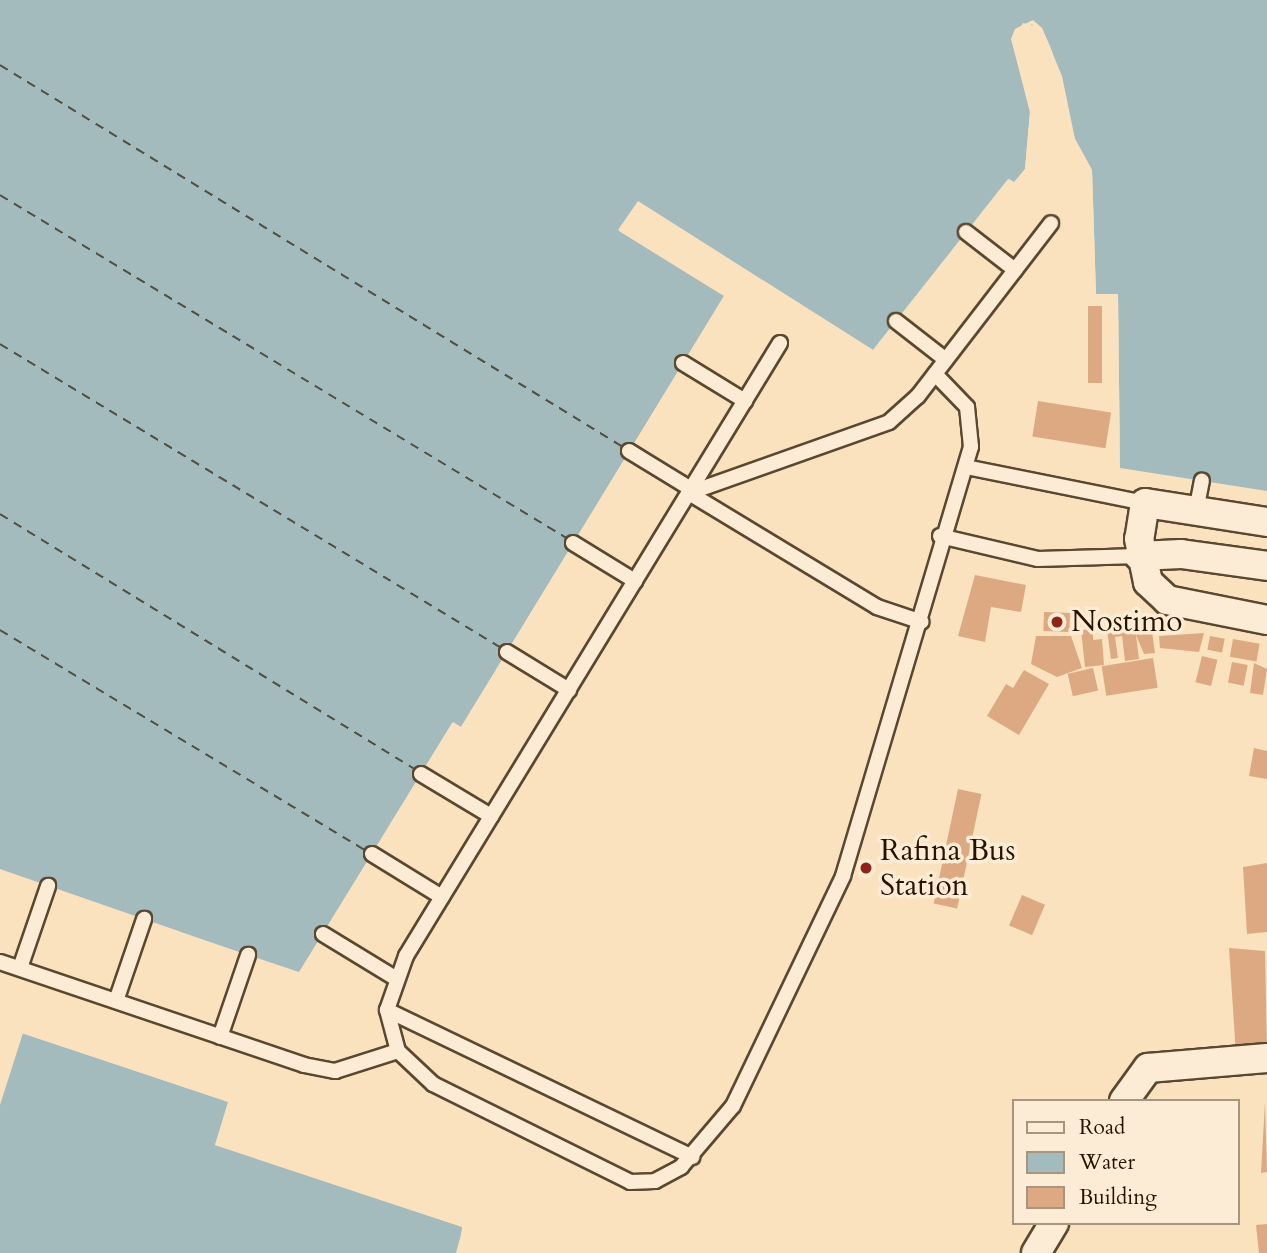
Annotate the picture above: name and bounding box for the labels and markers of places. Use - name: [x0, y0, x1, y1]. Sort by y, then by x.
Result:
- place label: Nostimo: [1071, 604, 1182, 640]
- marker: Nostimo: [1049, 614, 1065, 630]
- place label: Rafina Bus Station: [880, 833, 1016, 903]
- marker: Rafina Bus Station: [858, 860, 874, 876]

